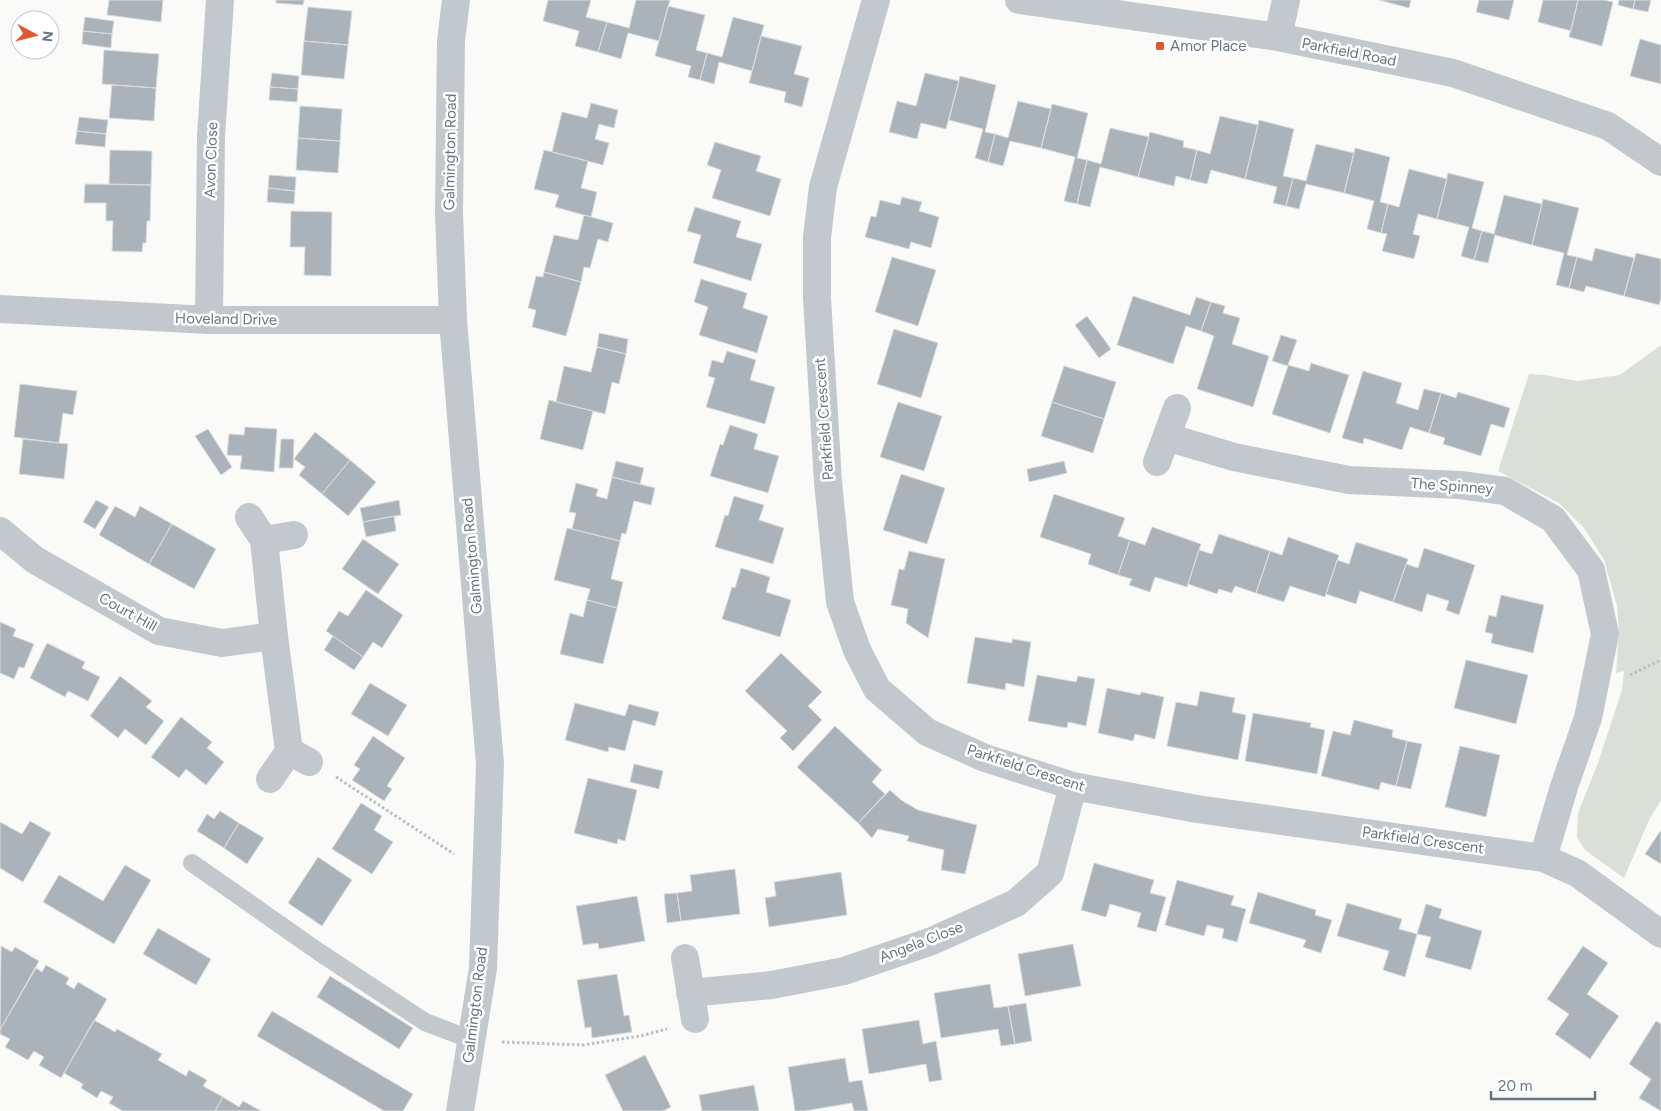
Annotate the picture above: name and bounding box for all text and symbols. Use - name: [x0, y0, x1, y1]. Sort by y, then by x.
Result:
- north arrow: [10, 10, 60, 60]
- text: N: [38, 30, 57, 43]
- street label: Parkfield Road: [1300, 34, 1398, 70]
- place label: Amor Place: [1170, 37, 1246, 55]
- marker: Amor Place: [1154, 40, 1166, 52]
- street label: Galmington Road: [440, 93, 460, 211]
- street label: Avon Close: [201, 122, 221, 198]
- street label: Hoveland Drive: [175, 309, 277, 329]
- street label: Parkfield Crescent: [811, 357, 837, 481]
- street label: The Spinney: [1410, 474, 1494, 498]
- street label: Galmington Road: [458, 497, 486, 615]
- street label: Court Hill: [96, 589, 160, 635]
- street label: Parkfield Crescent: [965, 740, 1088, 796]
- street label: Parkfield Crescent: [1361, 823, 1485, 858]
- street label: Angela Close: [877, 918, 965, 966]
- street label: Galmington Road: [459, 946, 491, 1064]
- scale bar: [1491, 1068, 1595, 1100]
- text: 20 m: [1498, 1077, 1532, 1095]

